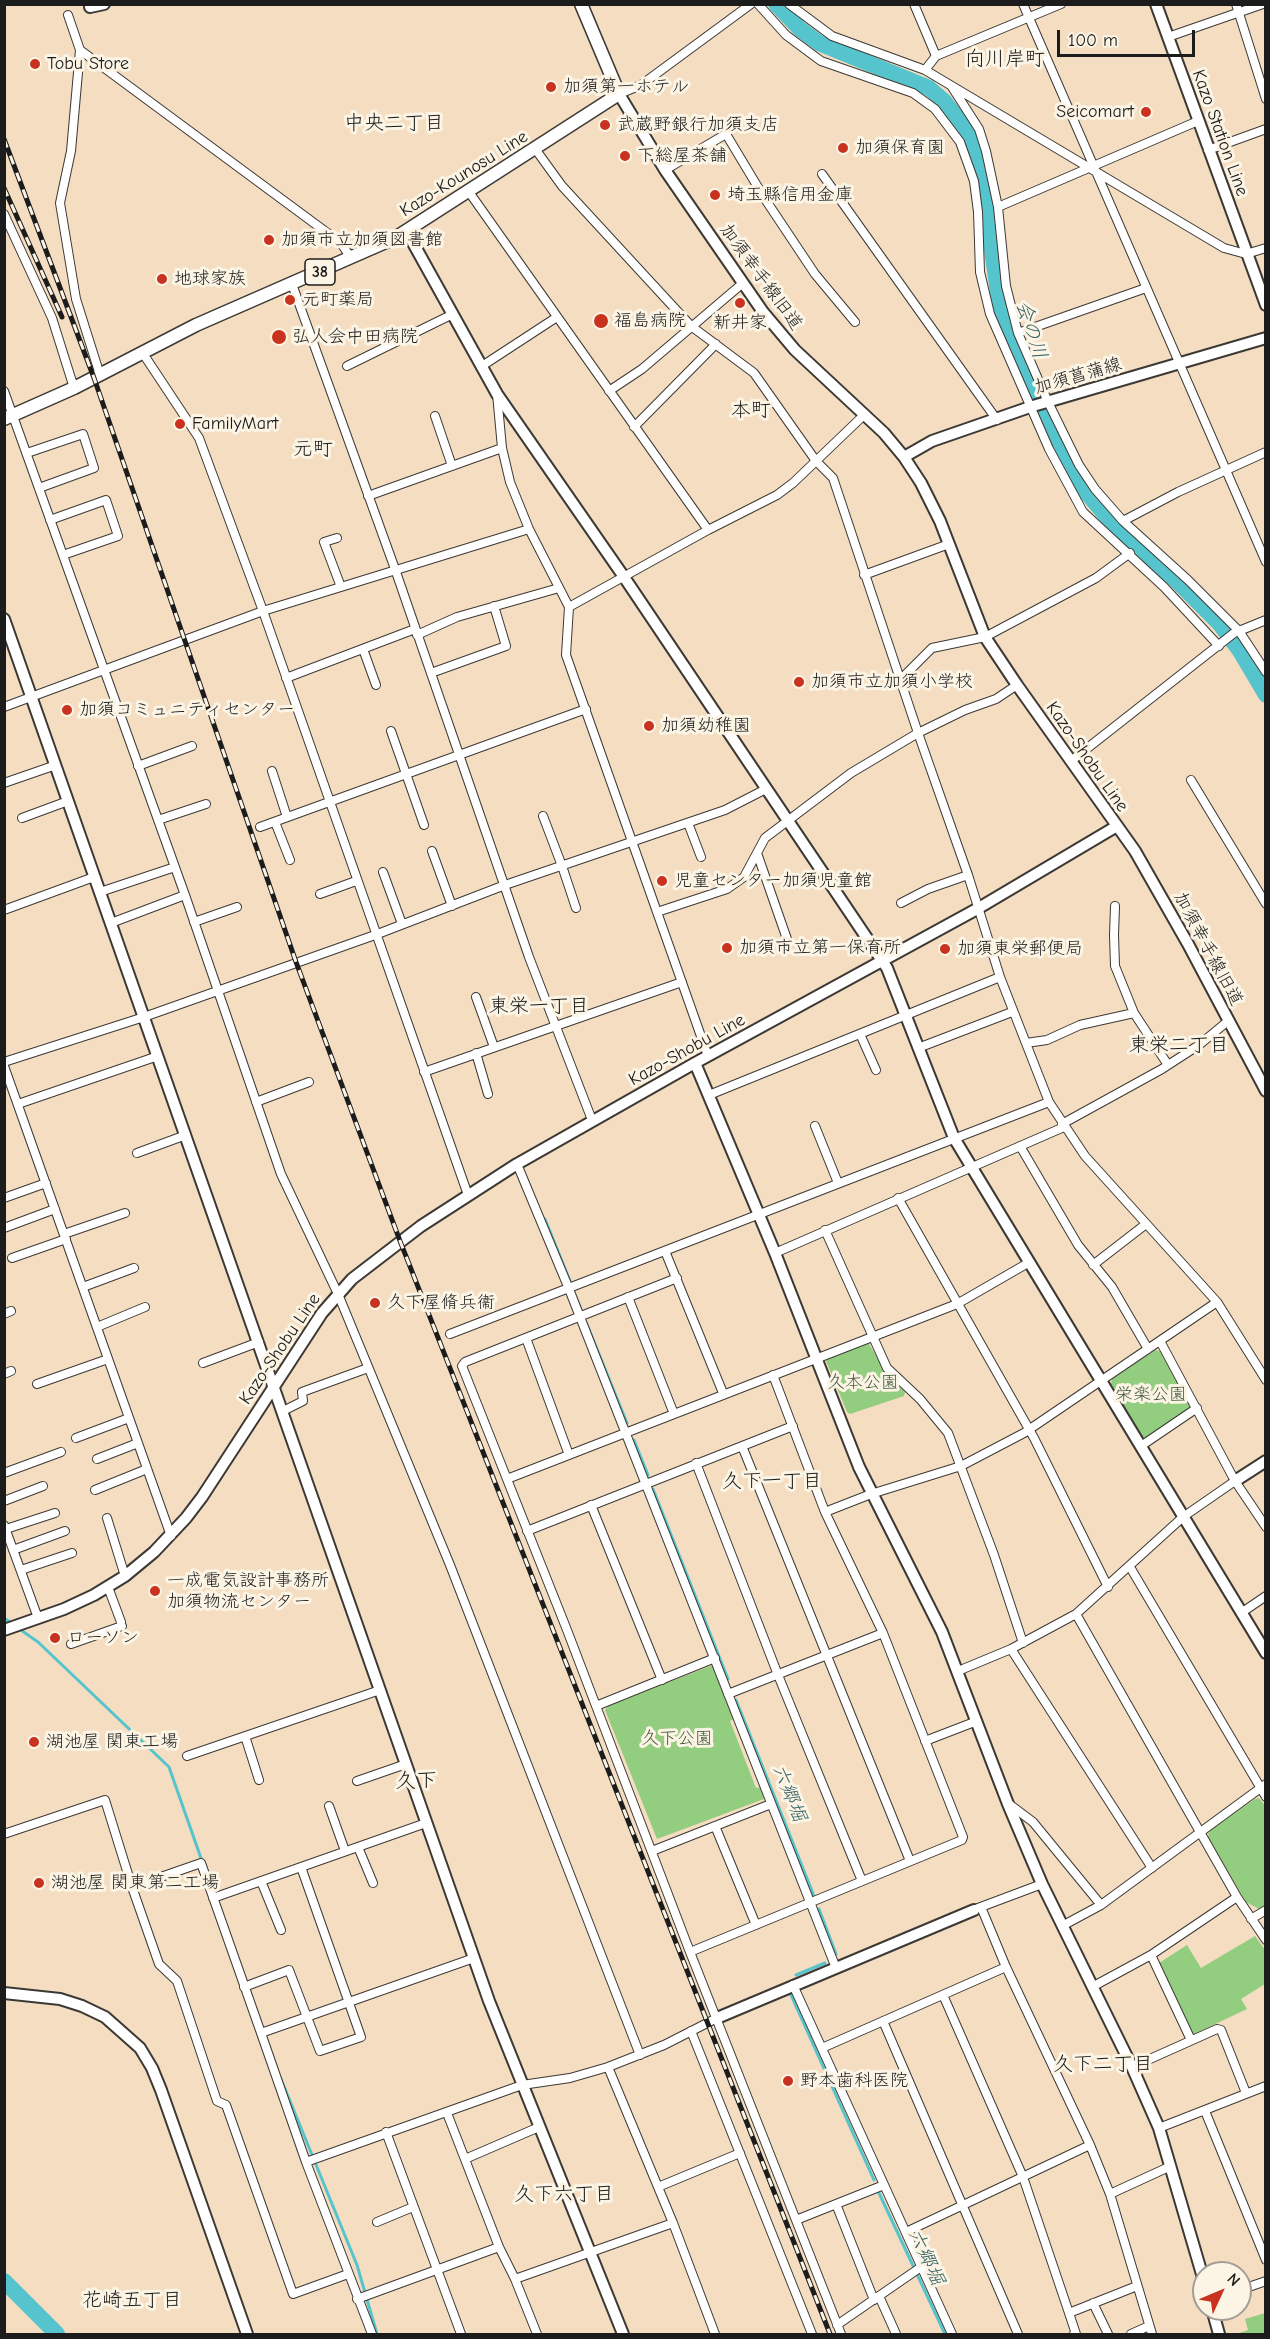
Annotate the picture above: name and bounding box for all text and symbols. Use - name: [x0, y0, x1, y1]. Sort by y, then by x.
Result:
- scale bar: [1060, 18, 1198, 56]
- text: 100 m: [1068, 30, 1118, 51]
- district label: 向川岸町: [965, 47, 1045, 71]
- place label: Tobu Store: [47, 53, 129, 75]
- marker: Tobu Store: [28, 57, 42, 71]
- street label: Kazo Station Line: [1187, 67, 1253, 199]
- place label: 加須第一ホテル: [563, 76, 689, 98]
- marker: 加須第一ホテル: [544, 80, 558, 94]
- place label: Seicomart: [1056, 101, 1134, 123]
- marker: Seicomart: [1139, 105, 1153, 119]
- district label: 中央二丁目: [344, 111, 444, 135]
- place label: 武蔵野銀行加須支店: [617, 114, 779, 136]
- marker: 武蔵野銀行加須支店: [598, 118, 612, 132]
- street label: Kazo-Kounosu Line: [396, 126, 532, 222]
- place label: 加須保育園: [855, 137, 945, 159]
- marker: 加須保育園: [836, 141, 850, 155]
- place label: 下総屋茶舗: [637, 145, 727, 167]
- marker: 下総屋茶舗: [618, 149, 632, 163]
- place label: 埼玉縣信用金庫: [727, 184, 853, 206]
- marker: 埼玉縣信用金庫: [708, 188, 722, 202]
- street label: 加須幸手線旧道: [715, 220, 807, 334]
- place label: 加須市立加須図書館: [281, 229, 443, 251]
- marker: 加須市立加須図書館: [262, 233, 276, 247]
- road number: 38: [305, 259, 335, 285]
- place label: 地球家族: [174, 268, 246, 290]
- marker: 地球家族: [155, 272, 169, 286]
- place label: 元町薬局: [302, 289, 374, 311]
- marker: 元町薬局: [283, 293, 297, 307]
- marker: 新井家: [733, 296, 747, 310]
- water label: 会の川: [1010, 298, 1052, 362]
- place label: 福島病院: [614, 310, 686, 332]
- marker: 福島病院: [592, 312, 610, 330]
- place label: 新井家: [713, 312, 767, 334]
- place label: 弘人会中田病院: [292, 326, 418, 348]
- marker: 弘人会中田病院: [270, 328, 288, 346]
- street label: 加須菖蒲線: [1032, 353, 1124, 399]
- district label: 本町: [731, 398, 771, 422]
- place label: FamilyMart: [192, 413, 278, 435]
- marker: FamilyMart: [173, 417, 187, 431]
- district label: 元町: [293, 437, 333, 461]
- place label: 加須市立加須小学校: [811, 671, 973, 693]
- marker: 加須市立加須小学校: [792, 675, 806, 689]
- street label: Kazo-Shobu Line: [1041, 698, 1133, 816]
- place label: 加須コミュニティセンター: [79, 699, 295, 721]
- marker: 加須コミュニティセンター: [60, 703, 74, 717]
- place label: 加須幼稚園: [661, 715, 751, 737]
- marker: 加須幼稚園: [642, 719, 656, 733]
- place label: 児童センター加須児童館: [674, 870, 872, 892]
- marker: 児童センター加須児童館: [655, 874, 669, 888]
- street label: 加須幸手線旧道: [1169, 888, 1247, 1010]
- place label: 加須市立第一保育所: [739, 937, 901, 959]
- place label: 加須東栄郵便局: [957, 938, 1083, 960]
- marker: 加須市立第一保育所: [720, 941, 734, 955]
- marker: 加須東栄郵便局: [938, 942, 952, 956]
- district label: 東栄一丁目: [489, 994, 589, 1018]
- street label: Kazo-Shobu Line: [625, 1009, 749, 1091]
- district label: 東栄二丁目: [1129, 1033, 1229, 1057]
- street label: Kazo-Shobu Line: [235, 1289, 325, 1409]
- place label: 久下屋脩兵衞: [387, 1292, 495, 1314]
- marker: 久下屋脩兵衞: [368, 1296, 382, 1310]
- park label: 久本公園: [827, 1372, 899, 1394]
- park label: 栄楽公園: [1115, 1384, 1187, 1406]
- district label: 久下一丁目: [722, 1469, 822, 1493]
- place label: 一成電気設計事務所 加須物流センター: [167, 1570, 329, 1612]
- marker: 一成電気設計事務所 加須物流センター: [148, 1584, 162, 1598]
- place label: ローソン: [67, 1627, 139, 1649]
- marker: ローソン: [48, 1631, 62, 1645]
- park label: 久下公園: [641, 1728, 713, 1750]
- place label: 湖池屋 関東工場: [46, 1731, 178, 1753]
- marker: 湖池屋 関東工場: [27, 1735, 41, 1749]
- water label: 六郷堀: [767, 1761, 811, 1825]
- district label: 久下: [395, 1768, 437, 1794]
- place label: 湖池屋 関東第二工場: [51, 1872, 219, 1894]
- marker: 湖池屋 関東第二工場: [32, 1876, 46, 1890]
- district label: 久下二丁目: [1053, 2052, 1153, 2076]
- place label: 野本歯科医院: [800, 2070, 908, 2092]
- marker: 野本歯科医院: [781, 2074, 795, 2088]
- district label: 久下六丁目: [514, 2182, 614, 2206]
- water label: 六郷堀: [902, 2225, 950, 2289]
- north arrow: [1192, 2261, 1252, 2321]
- text: N: [1223, 2270, 1244, 2290]
- district label: 花崎五丁目: [82, 2288, 182, 2312]

